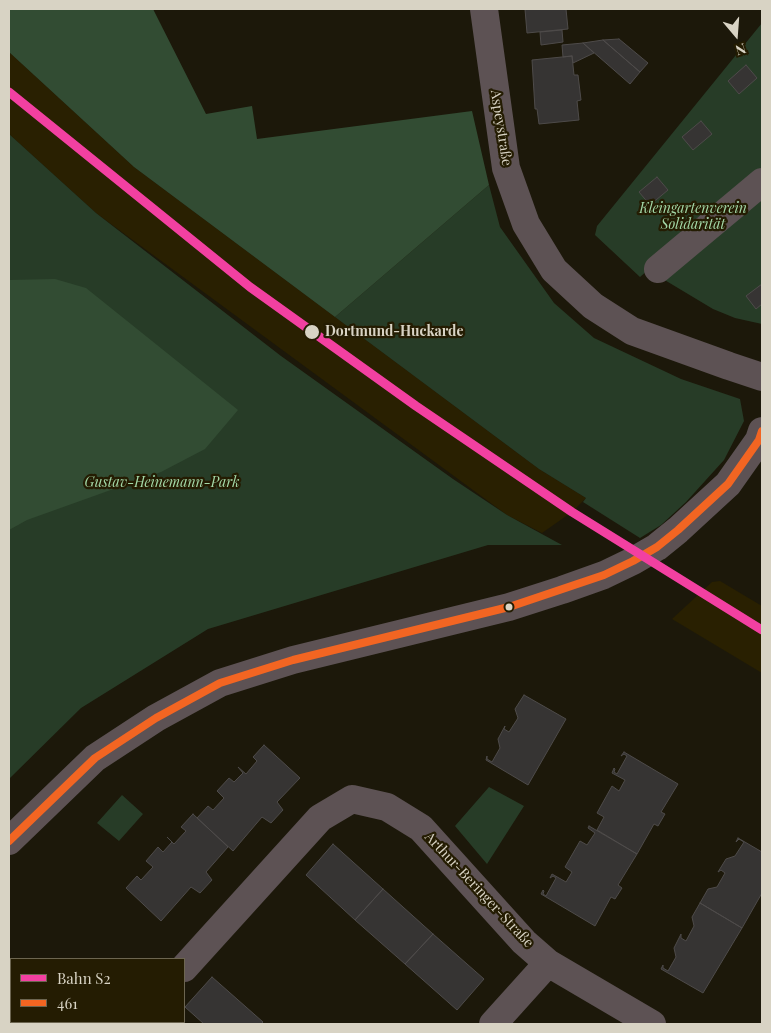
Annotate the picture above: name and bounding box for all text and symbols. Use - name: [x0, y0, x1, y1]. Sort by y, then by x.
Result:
- north arrow: [711, 10, 761, 60]
- text: N: [733, 39, 749, 60]
- street label: Aspeystraße: [487, 89, 515, 167]
- park label: Kleingartenverein Solidarität: [639, 201, 747, 233]
- marker: Dortmund-Huckarde: [303, 323, 321, 341]
- place label: Dortmund-Huckarde: [325, 324, 464, 340]
- park label: Gustav-Heinemann-Park: [85, 475, 239, 491]
- unlabelled marker: [504, 602, 514, 612]
- street label: Arthur-Beringer-Straße: [421, 829, 537, 951]
- legend: [10, 958, 185, 1023]
- text: Bahn S2: [57, 968, 111, 988]
- text: 461: [57, 993, 78, 1013]

